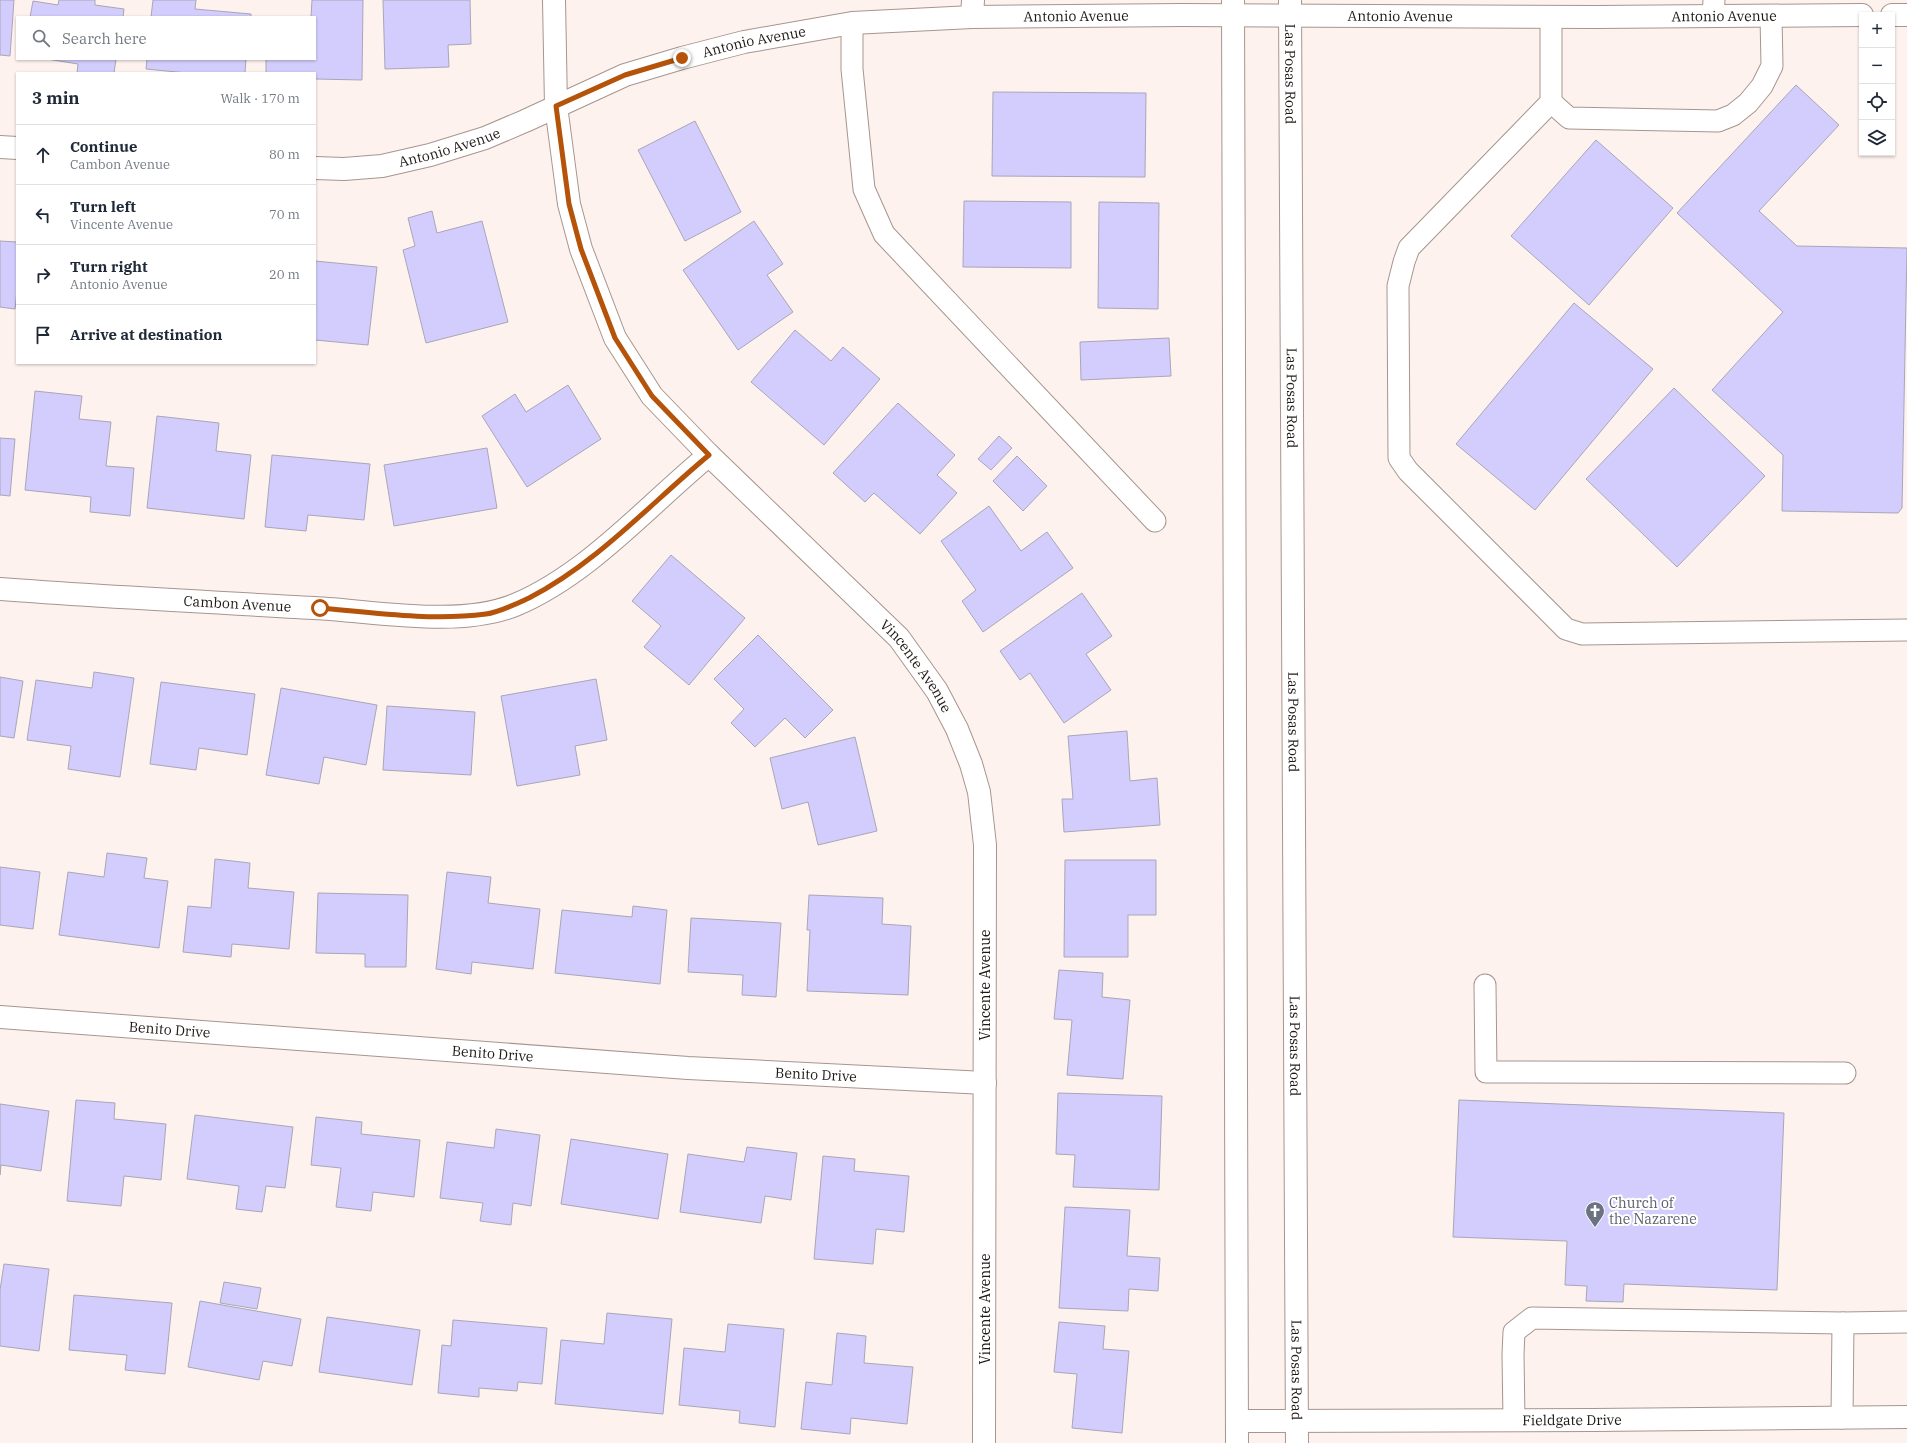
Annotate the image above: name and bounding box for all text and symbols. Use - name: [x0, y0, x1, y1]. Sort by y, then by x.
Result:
- street label: Antonio Avenue: [1023, 7, 1129, 26]
- street label: Antonio Avenue: [1348, 7, 1453, 25]
- street label: Antonio Avenue: [1672, 7, 1777, 25]
- map controls: [1859, 12, 1895, 156]
- button: +: [1859, 12, 1895, 48]
- search box: [16, 16, 316, 60]
- street label: Antonio Avenue: [700, 22, 807, 61]
- street label: Las Posas Road: [1281, 24, 1300, 125]
- icon: search: [30, 27, 52, 49]
- text: Search here: [62, 29, 147, 48]
- button: −: [1859, 48, 1895, 84]
- route end: [673, 49, 691, 67]
- button: locate: [1859, 84, 1895, 120]
- text: 3 min: [32, 87, 80, 109]
- text: Walk · 170 m: [221, 90, 300, 107]
- button: layers: [1859, 120, 1895, 156]
- street label: Antonio Avenue: [397, 124, 503, 171]
- text: Continue: [70, 137, 137, 156]
- icon: ahead: [32, 144, 54, 166]
- text: 80 m: [269, 146, 300, 163]
- text: Cambon Avenue: [70, 156, 170, 173]
- text: Turn left: [70, 197, 136, 216]
- icon: left: [32, 204, 54, 226]
- text: 70 m: [269, 206, 300, 223]
- text: Vincente Avenue: [70, 216, 173, 233]
- text: Turn right: [70, 257, 148, 276]
- icon: right: [32, 264, 54, 286]
- text: 20 m: [269, 266, 300, 283]
- text: Antonio Avenue: [70, 276, 168, 293]
- icon: arrive: [32, 324, 54, 346]
- text: Arrive at destination: [70, 325, 222, 344]
- street label: Las Posas Road: [1283, 348, 1301, 449]
- street label: Cambon Avenue: [183, 592, 292, 616]
- route start: [311, 599, 329, 617]
- street label: Vincente Avenue: [876, 616, 956, 715]
- street label: Las Posas Road: [1284, 672, 1303, 773]
- street label: Vincente Avenue: [976, 930, 994, 1040]
- street label: Las Posas Road: [1286, 996, 1304, 1097]
- street label: Benito Drive: [128, 1018, 211, 1042]
- street label: Benito Drive: [451, 1042, 534, 1066]
- street label: Benito Drive: [775, 1063, 857, 1086]
- place label: Church of the Nazarene: [1609, 1194, 1697, 1228]
- church icon: Church of the Nazarene: [1584, 1200, 1606, 1228]
- street label: Vincente Avenue: [976, 1254, 994, 1364]
- street label: Las Posas Road: [1287, 1320, 1306, 1421]
- street label: Fieldgate Drive: [1522, 1411, 1622, 1429]

